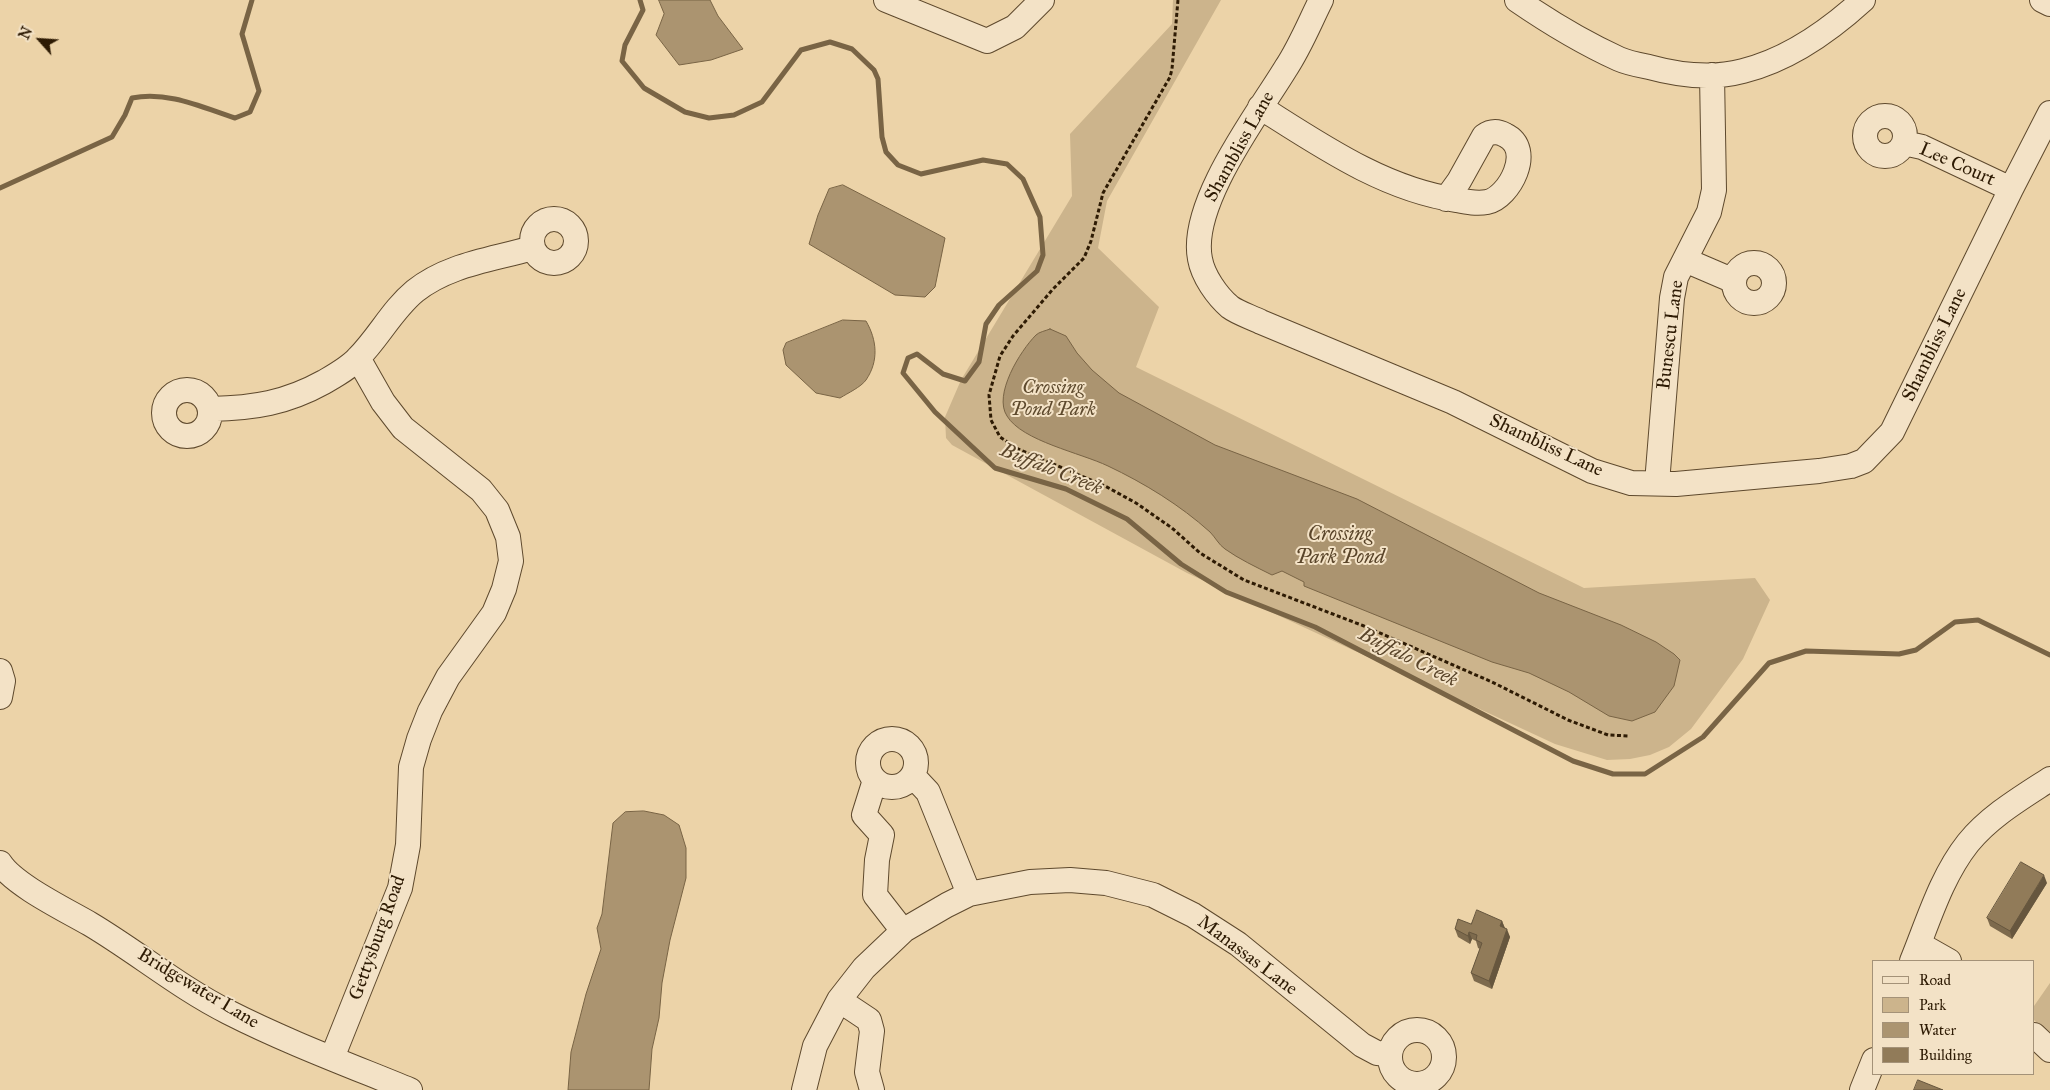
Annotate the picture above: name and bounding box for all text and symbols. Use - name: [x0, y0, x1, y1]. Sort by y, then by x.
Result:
- north arrow: [15, 15, 65, 65]
- text: N: [16, 24, 36, 42]
- street label: Shambliss Lane: [1200, 88, 1280, 206]
- street label: Lee Court: [1916, 138, 1998, 192]
- street label: Bunescu Lane: [1653, 279, 1689, 391]
- street label: Shambliss Lane: [1898, 285, 1972, 405]
- park label: Crossing Pond Park: [1010, 377, 1096, 421]
- street label: Shambliss Lane: [1485, 410, 1607, 482]
- water label: Buffalo Creek: [997, 439, 1105, 501]
- water label: Crossing Park Pond: [1295, 523, 1385, 570]
- water label: Buffalo Creek: [1355, 623, 1461, 693]
- street label: Gettysburg Road: [345, 873, 411, 1003]
- street label: Manassas Lane: [1193, 911, 1301, 1001]
- street label: Bridgewater Lane: [133, 944, 263, 1034]
- legend: [1872, 960, 2035, 1075]
- text: Road: [1919, 971, 1951, 989]
- text: Park: [1919, 996, 1946, 1014]
- text: Water: [1919, 1021, 1956, 1039]
- text: Building: [1919, 1046, 1972, 1064]

